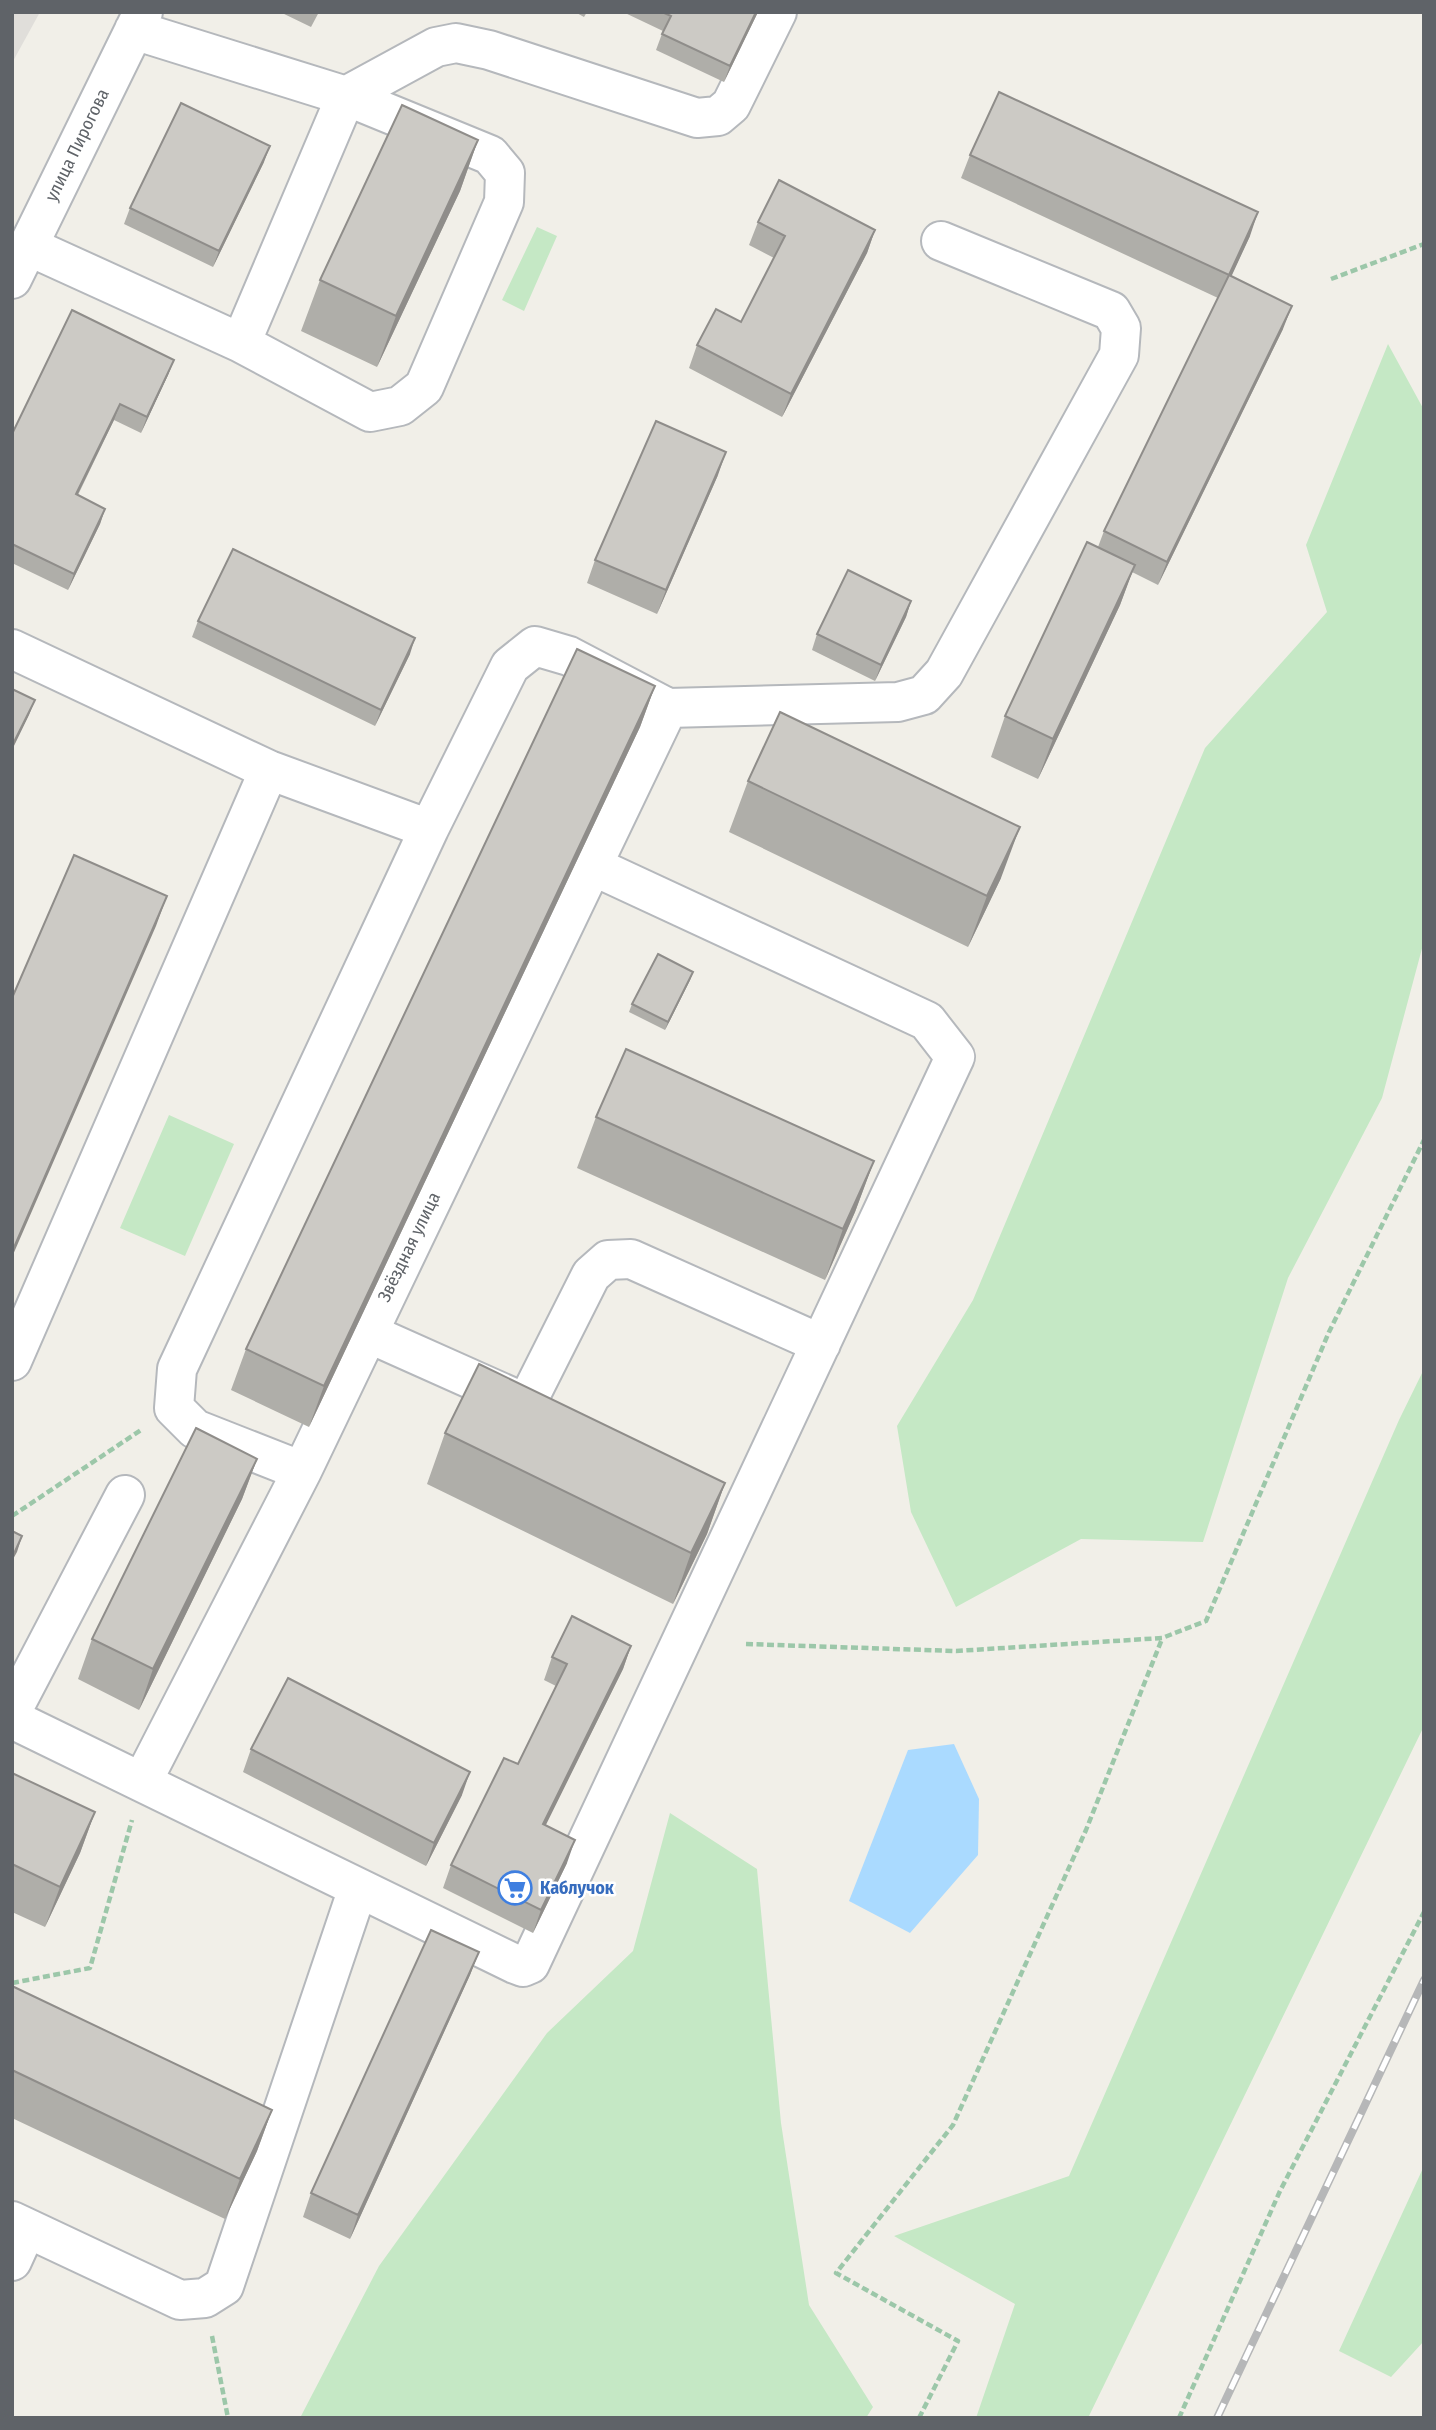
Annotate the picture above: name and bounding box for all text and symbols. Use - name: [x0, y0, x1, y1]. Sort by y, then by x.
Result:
- street label: улица Пирогова: [40, 85, 114, 205]
- street label: Звёздная улица: [373, 1188, 445, 1306]
- supermarket icon: Каблучок: [496, 1869, 534, 1907]
- place label: Каблучок: [540, 1877, 615, 1899]

